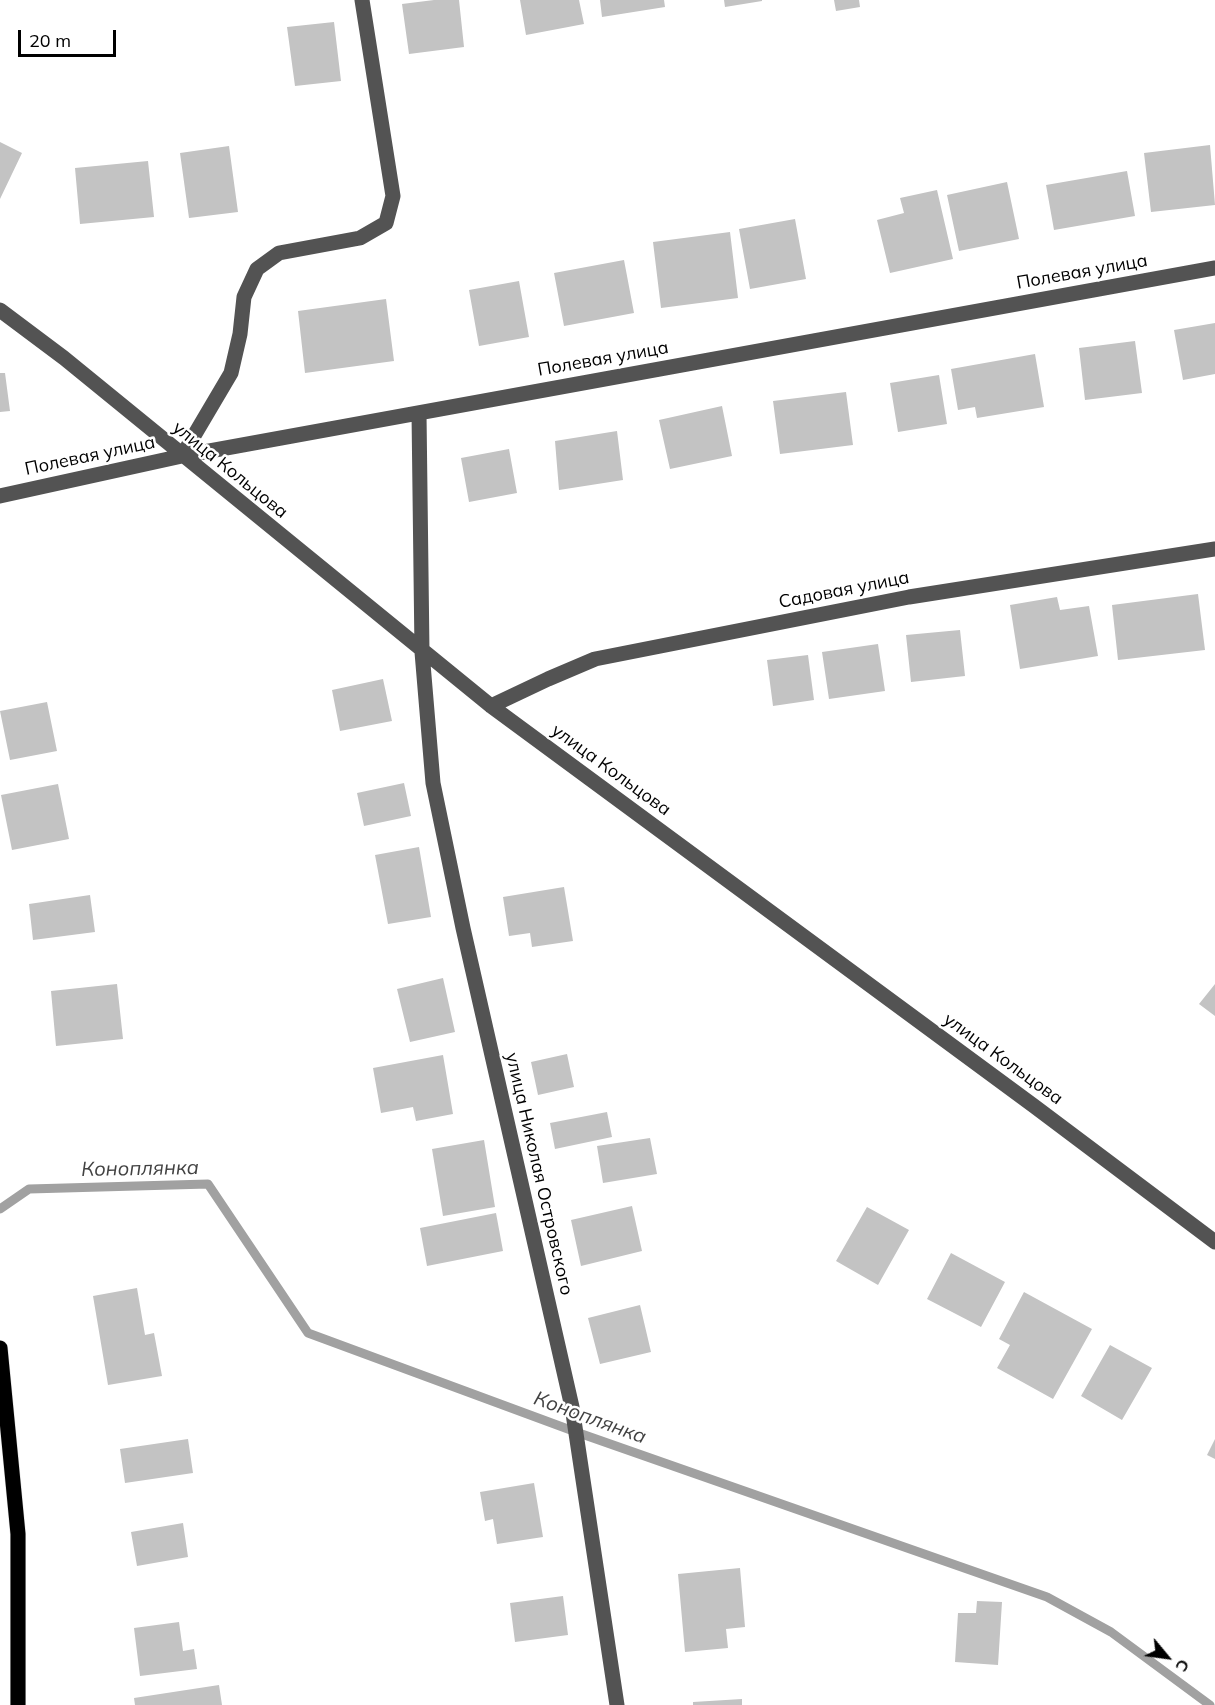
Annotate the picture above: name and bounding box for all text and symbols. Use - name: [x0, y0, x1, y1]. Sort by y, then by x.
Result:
- scale bar: [21, 18, 118, 56]
- text: 20 m: [29, 29, 71, 52]
- street label: Полевая улица: [1015, 250, 1149, 294]
- street label: Полевая улица: [536, 337, 670, 381]
- street label: улица Кольцова: [168, 417, 292, 523]
- street label: Полевая улица: [23, 432, 157, 480]
- street label: Садовая улица: [777, 567, 911, 613]
- street label: улица Кольцова: [547, 720, 675, 820]
- street label: улица Кольцова: [939, 1009, 1067, 1109]
- street label: улица Николая Островского: [501, 1051, 577, 1297]
- water label: Коноплянка: [81, 1156, 199, 1182]
- water label: Коноплянка: [531, 1387, 649, 1449]
- north arrow: [1137, 1627, 1197, 1687]
- text: С: [1171, 1656, 1194, 1675]

